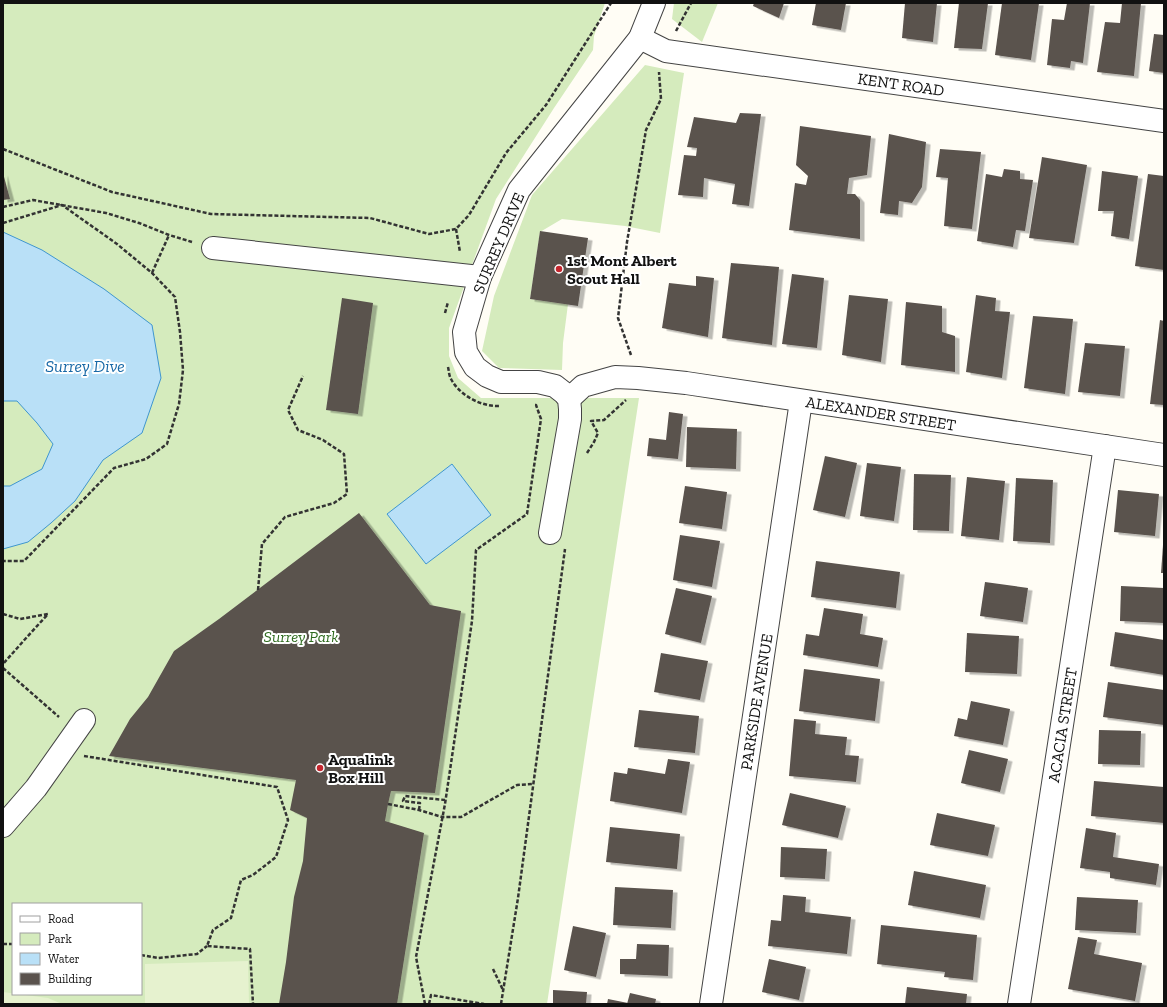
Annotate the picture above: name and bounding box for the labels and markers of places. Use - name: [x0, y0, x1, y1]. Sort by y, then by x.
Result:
- place label: 1st Mont Albert Scout Hall: [567, 251, 677, 288]
- marker: 1st Mont Albert Scout Hall: [554, 264, 564, 274]
- place label: Aqualink Box Hill: [328, 750, 393, 787]
- marker: Aqualink Box Hill: [315, 763, 325, 773]

